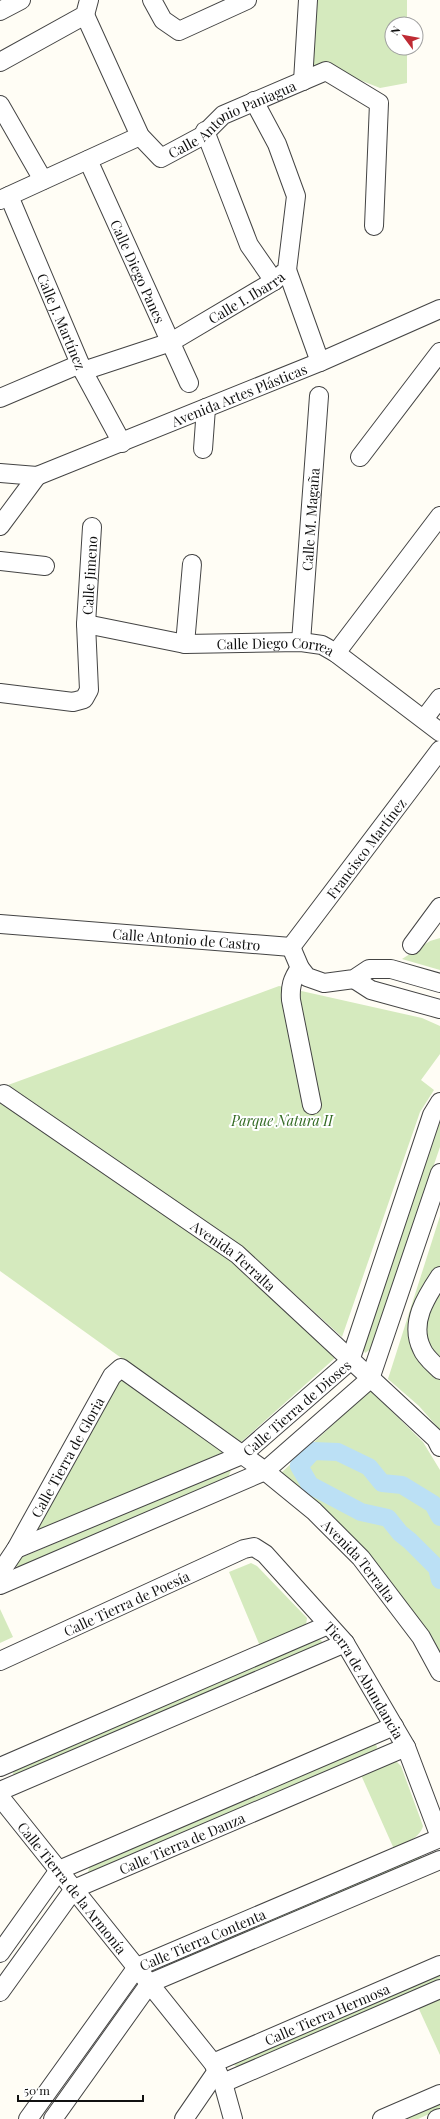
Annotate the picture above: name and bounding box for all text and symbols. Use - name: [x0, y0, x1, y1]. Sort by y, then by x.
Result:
- north arrow: [384, 16, 424, 56]
- text: N: [387, 23, 404, 38]
- street label: Calle Antonio Paniagua: [165, 76, 299, 162]
- street label: Calle Diego Panes: [107, 216, 170, 326]
- street label: Calle I. Ibarra: [204, 267, 288, 328]
- street label: Calle J. Martínez: [33, 270, 91, 373]
- street label: Avenida Artes Plásticas: [168, 359, 310, 431]
- street label: Calle M. Magaña: [297, 467, 323, 571]
- street label: Calle Jimeno: [77, 535, 101, 616]
- street label: Calle Diego Correa: [217, 632, 338, 660]
- street label: Francisco Martínez: [322, 794, 410, 902]
- street label: Calle Antonio de Castro: [112, 923, 261, 954]
- park label: Parque Natura II: [230, 1111, 334, 1130]
- street label: Avenida Terralta: [187, 1215, 280, 1295]
- street label: Calle Tierra de Dioses: [238, 1355, 355, 1460]
- street label: Calle Tierra de Gloria: [26, 1393, 108, 1521]
- street label: Avenida Terralta: [317, 1514, 400, 1606]
- street label: Calle Tierra de Poesía: [60, 1566, 192, 1640]
- street label: Tierra de Abundancia: [320, 1617, 409, 1742]
- street label: Calle Tierra de Danza: [116, 1808, 248, 1878]
- street label: Calle Tierra de la Armonía: [14, 1818, 131, 1958]
- street label: Calle Tierra Contenta: [136, 1904, 268, 1974]
- street label: Calle Tierra Hermosa: [261, 1978, 392, 2049]
- scale bar: [18, 2077, 143, 2103]
- text: 50 m: [24, 2082, 50, 2098]

